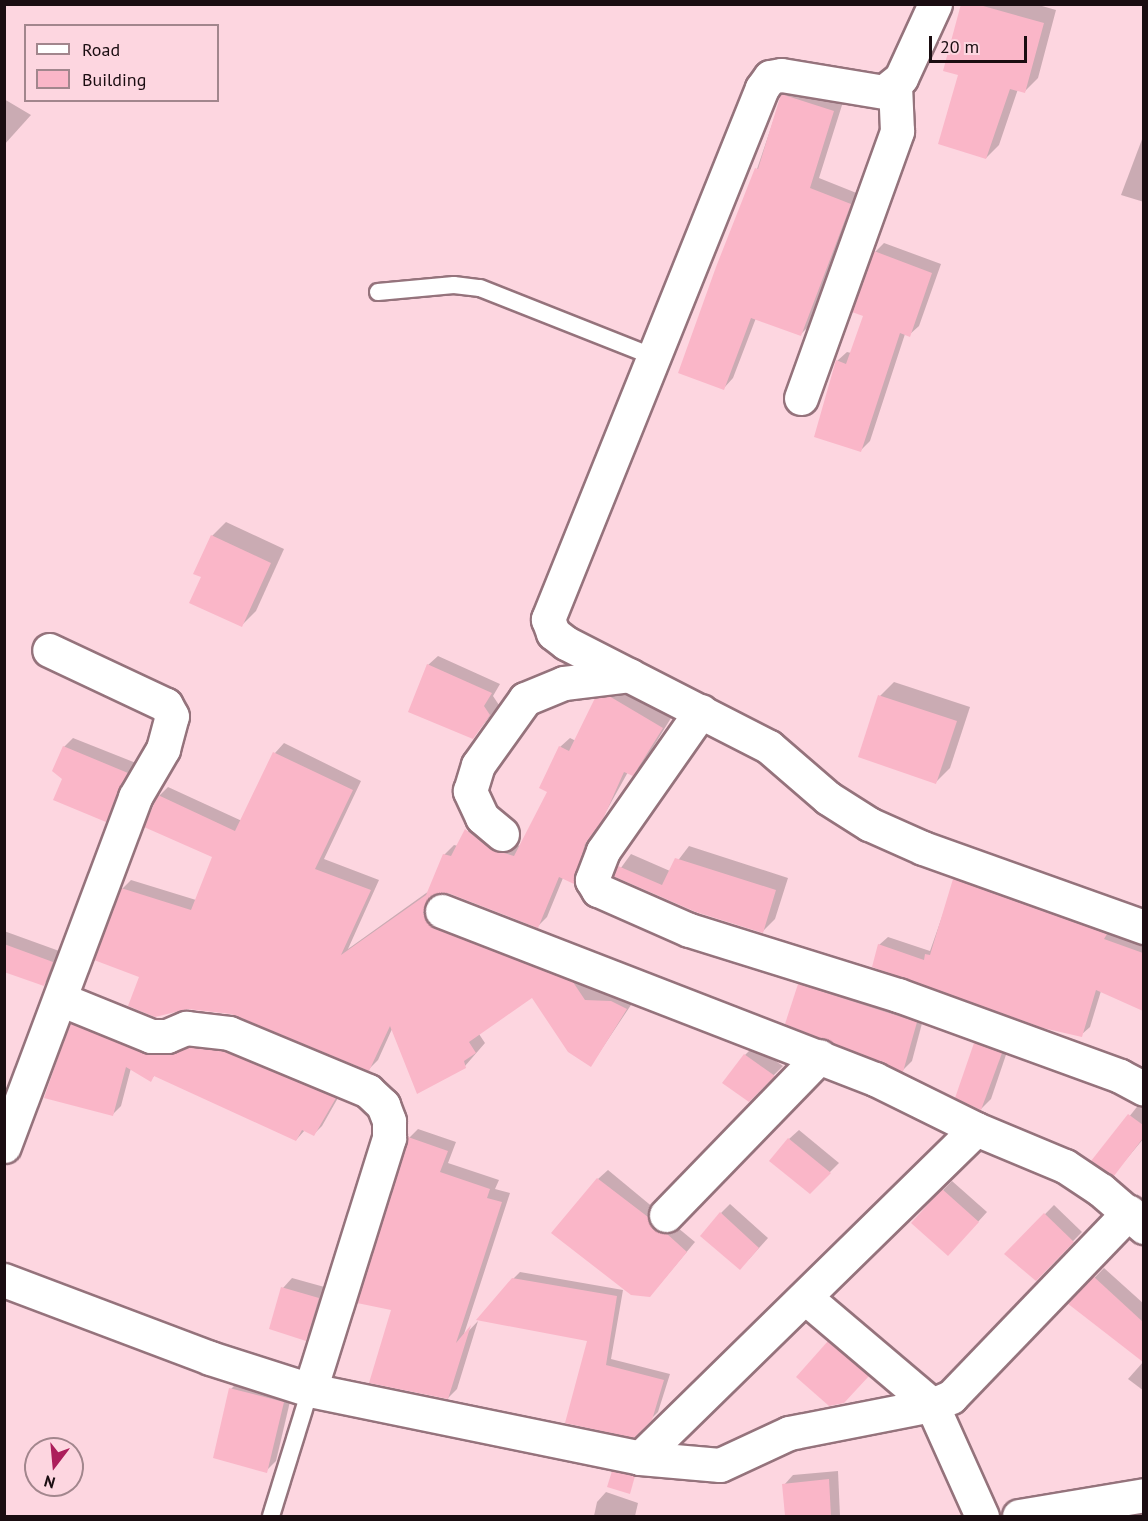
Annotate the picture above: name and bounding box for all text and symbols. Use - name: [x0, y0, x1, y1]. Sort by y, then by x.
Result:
- legend: [24, 24, 219, 102]
- scale bar: [932, 24, 1030, 62]
- text: 20 m: [940, 35, 979, 58]
- text: Road: [82, 38, 120, 61]
- text: Building: [82, 68, 146, 91]
- north arrow: [24, 1437, 84, 1497]
- text: N: [42, 1471, 57, 1493]

